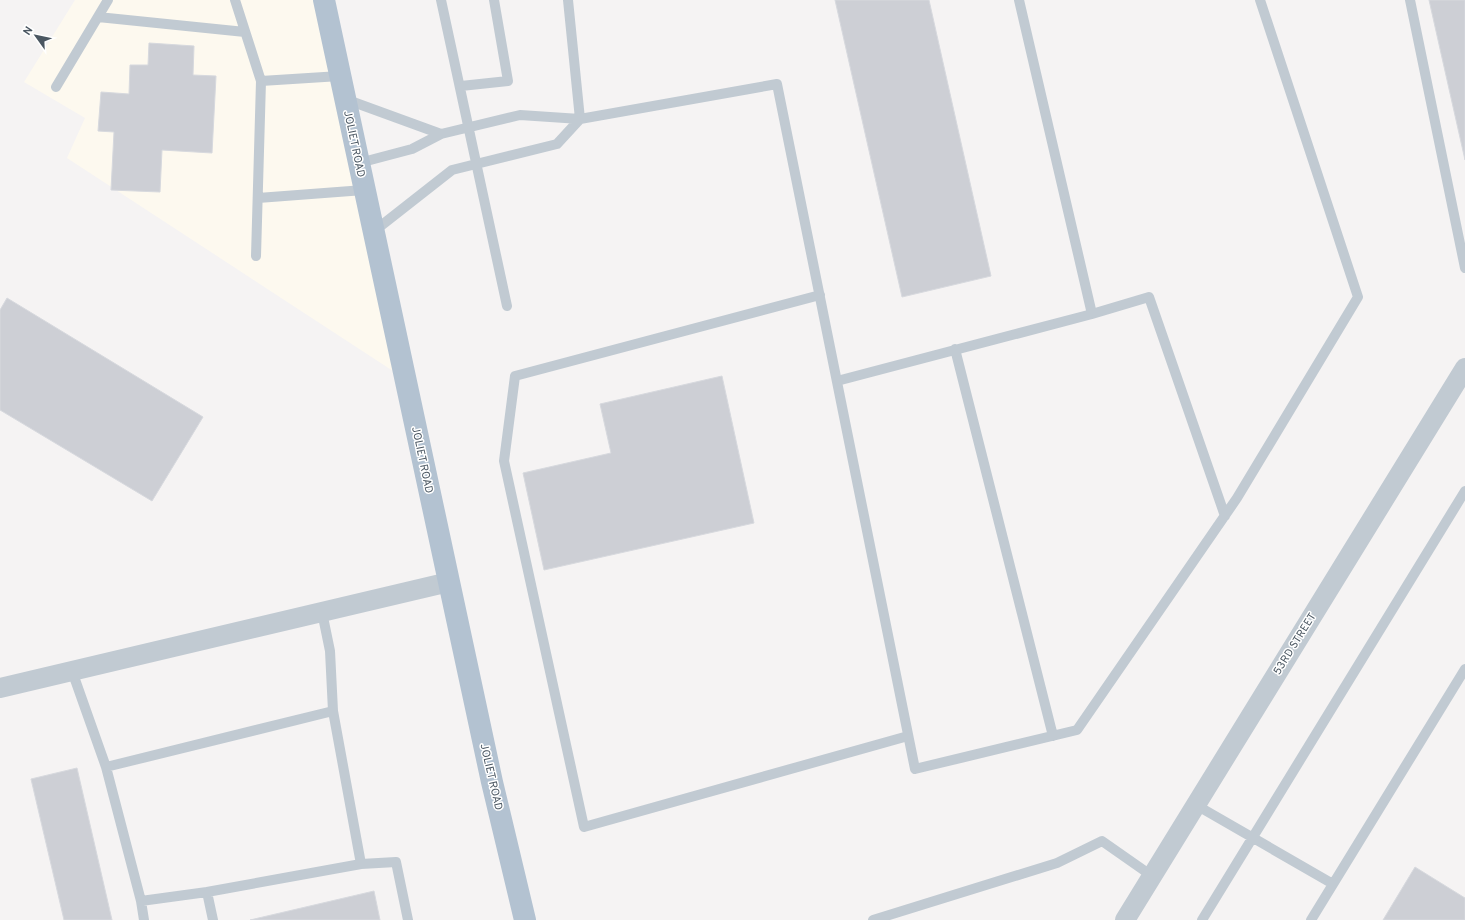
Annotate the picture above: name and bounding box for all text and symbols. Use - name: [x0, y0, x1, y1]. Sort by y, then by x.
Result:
- north arrow: [16, 16, 56, 56]
- text: N: [20, 24, 36, 38]
- street label: JOLIET ROAD: [340, 109, 368, 179]
- street label: JOLIET ROAD: [408, 425, 436, 495]
- street label: 53RD STREET: [1270, 610, 1320, 678]
- street label: JOLIET ROAD: [477, 742, 505, 812]

